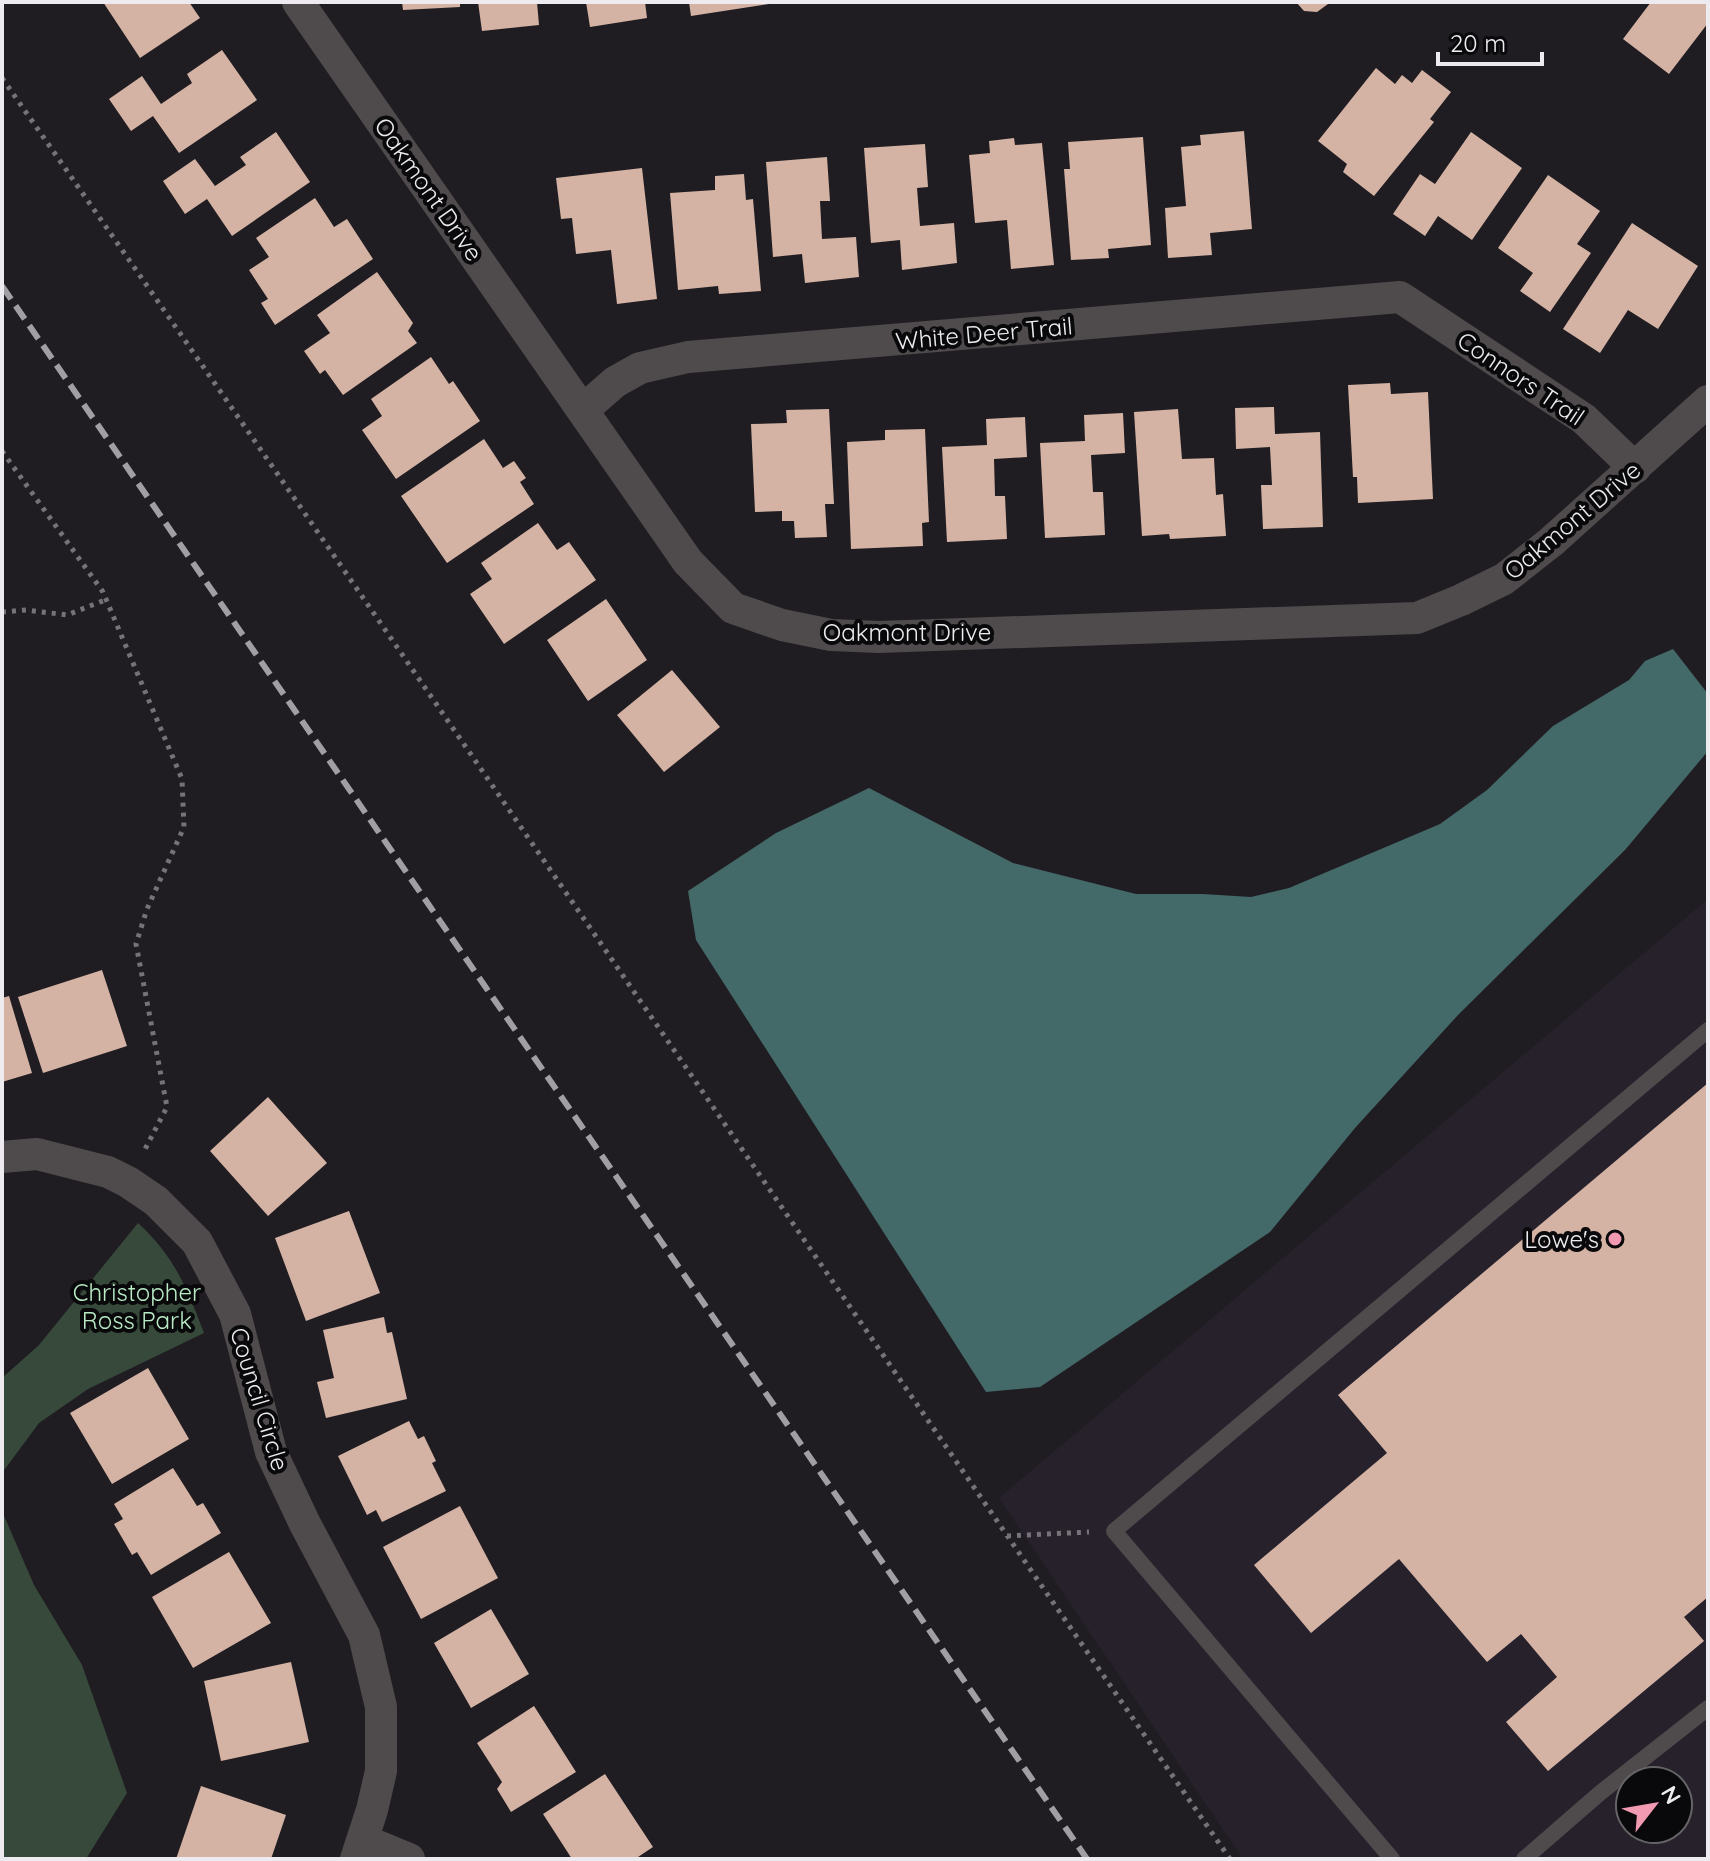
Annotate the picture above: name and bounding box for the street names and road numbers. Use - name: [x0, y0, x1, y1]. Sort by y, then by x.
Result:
- street label: Oakmont Drive: [368, 111, 490, 267]
- street label: White Deer Trail: [894, 310, 1074, 356]
- street label: Connors Trail: [1452, 325, 1590, 431]
- street label: Oakmont Drive: [1498, 454, 1646, 586]
- street label: Oakmont Drive: [823, 617, 991, 647]
- street label: Council Circle: [224, 1324, 296, 1474]

